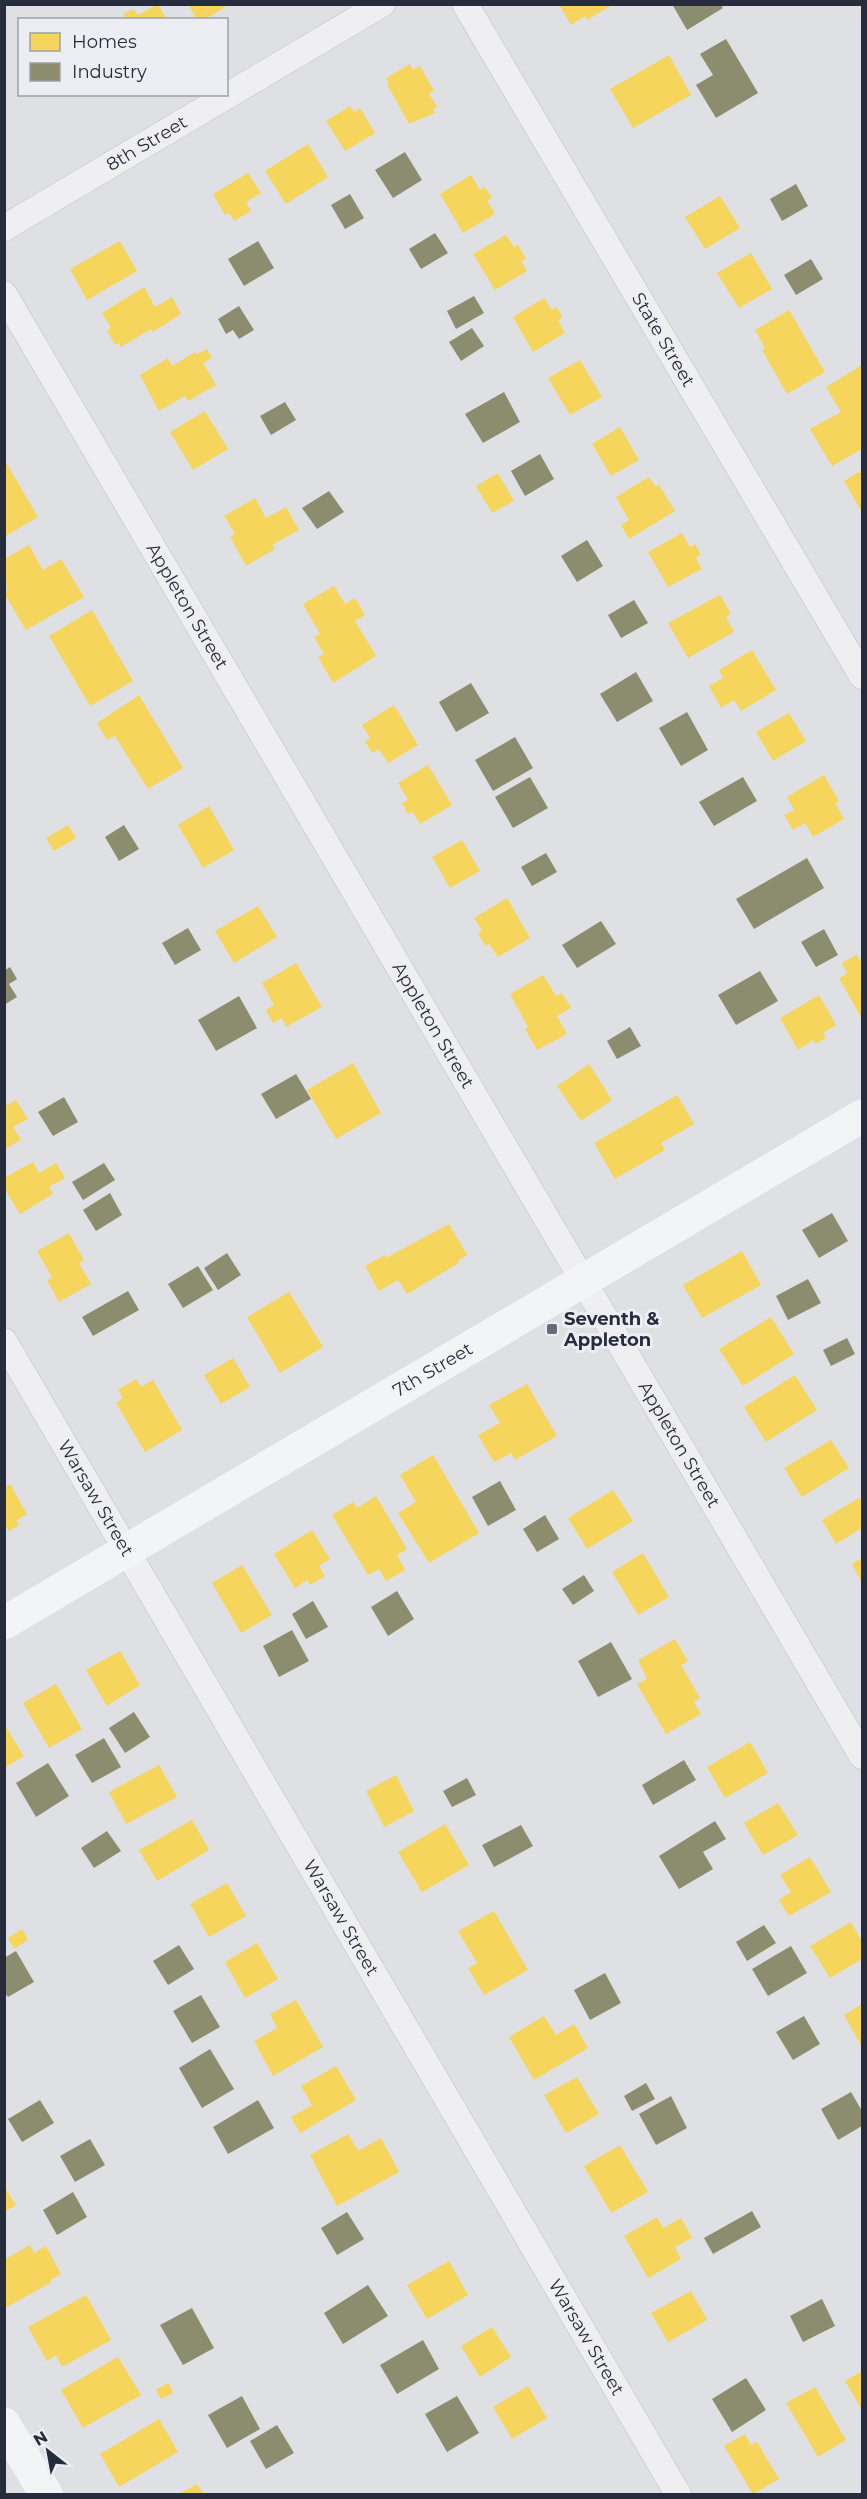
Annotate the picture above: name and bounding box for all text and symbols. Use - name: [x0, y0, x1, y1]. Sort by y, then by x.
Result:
- legend: [18, 18, 228, 96]
- text: Homes: [72, 31, 137, 53]
- text: Industry: [72, 61, 147, 83]
- street label: 8th Street: [102, 111, 191, 176]
- street label: State Street: [627, 289, 700, 391]
- street label: Appleton Street: [142, 539, 233, 673]
- street label: Appleton Street: [388, 958, 479, 1092]
- place label: Seventh & Appleton: [563, 1308, 659, 1351]
- marker: Seventh & Appleton: [545, 1322, 559, 1336]
- street label: 7th Street: [389, 1338, 477, 1402]
- street label: Appleton Street: [634, 1377, 725, 1512]
- street label: Warsaw Street: [53, 1436, 138, 1560]
- street label: Warsaw Street: [299, 1856, 384, 1980]
- street label: Warsaw Street: [544, 2275, 629, 2399]
- north arrow: [18, 2421, 78, 2481]
- text: N: [30, 2427, 51, 2450]

